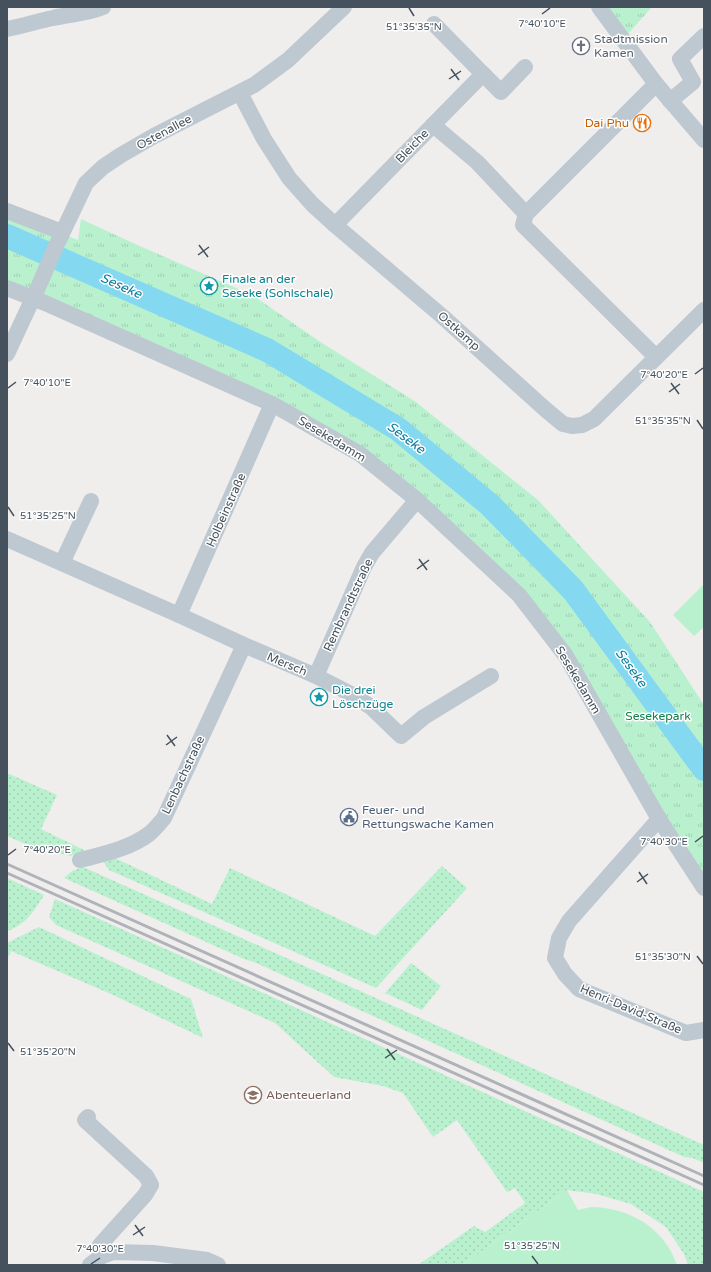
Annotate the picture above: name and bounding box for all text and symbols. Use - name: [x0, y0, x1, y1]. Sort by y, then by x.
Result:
- text: 7°40'10"E: [518, 18, 566, 30]
- text: 51°35'35"N: [386, 21, 442, 33]
- place label: Stadtmission Kamen: [594, 32, 668, 60]
- church icon: Stadtmission Kamen: [571, 36, 591, 56]
- street label: Ostenallee: [134, 112, 194, 152]
- restaurant icon: Dai Phu: [632, 113, 652, 133]
- place label: Dai Phu: [585, 116, 629, 130]
- street label: Bleiche: [393, 126, 432, 166]
- water label: Seseke: [98, 270, 145, 302]
- place label: Finale an der Seseke (Sohlschale): [222, 272, 334, 300]
- place icon: Finale an der Seseke (Sohlschale): [199, 276, 219, 296]
- street label: Ostkamp: [435, 308, 483, 354]
- text: 7°40'20"E: [640, 369, 688, 381]
- text: 7°40'10"E: [23, 377, 71, 389]
- street label: Sesekedamm: [296, 413, 368, 465]
- text: 51°35'35"N: [635, 415, 691, 427]
- water label: Seseke: [384, 419, 429, 458]
- street label: Holbeinstraße: [203, 471, 249, 549]
- text: 51°35'25"N: [20, 510, 76, 522]
- street label: Rembrandtstraße: [320, 556, 376, 653]
- street label: Sesekedamm: [552, 644, 604, 716]
- water label: Seseke: [612, 646, 651, 691]
- street label: Mersch: [265, 649, 309, 679]
- place label: Die drei Löschzüge: [332, 683, 394, 711]
- place icon: Die drei Löschzüge: [309, 687, 329, 707]
- park label: Sesekepark: [625, 709, 691, 723]
- street label: Lenbachstraße: [159, 733, 207, 816]
- place label: Feuer- und Rettungswache Kamen: [362, 803, 494, 831]
- public building icon: Feuer- und Rettungswache Kamen: [339, 807, 359, 827]
- text: 7°40'30"E: [640, 836, 688, 848]
- text: 7°40'20"E: [23, 844, 71, 856]
- text: 51°35'30"N: [635, 951, 691, 963]
- street label: Henri-David-Straße: [578, 981, 684, 1037]
- text: 51°35'20"N: [20, 1046, 76, 1058]
- school or university icon: Abenteuerland: [243, 1085, 263, 1105]
- place label: Abenteuerland: [266, 1088, 351, 1102]
- text: 51°35'25"N: [504, 1240, 560, 1252]
- text: 7°40'30"E: [76, 1243, 124, 1255]

